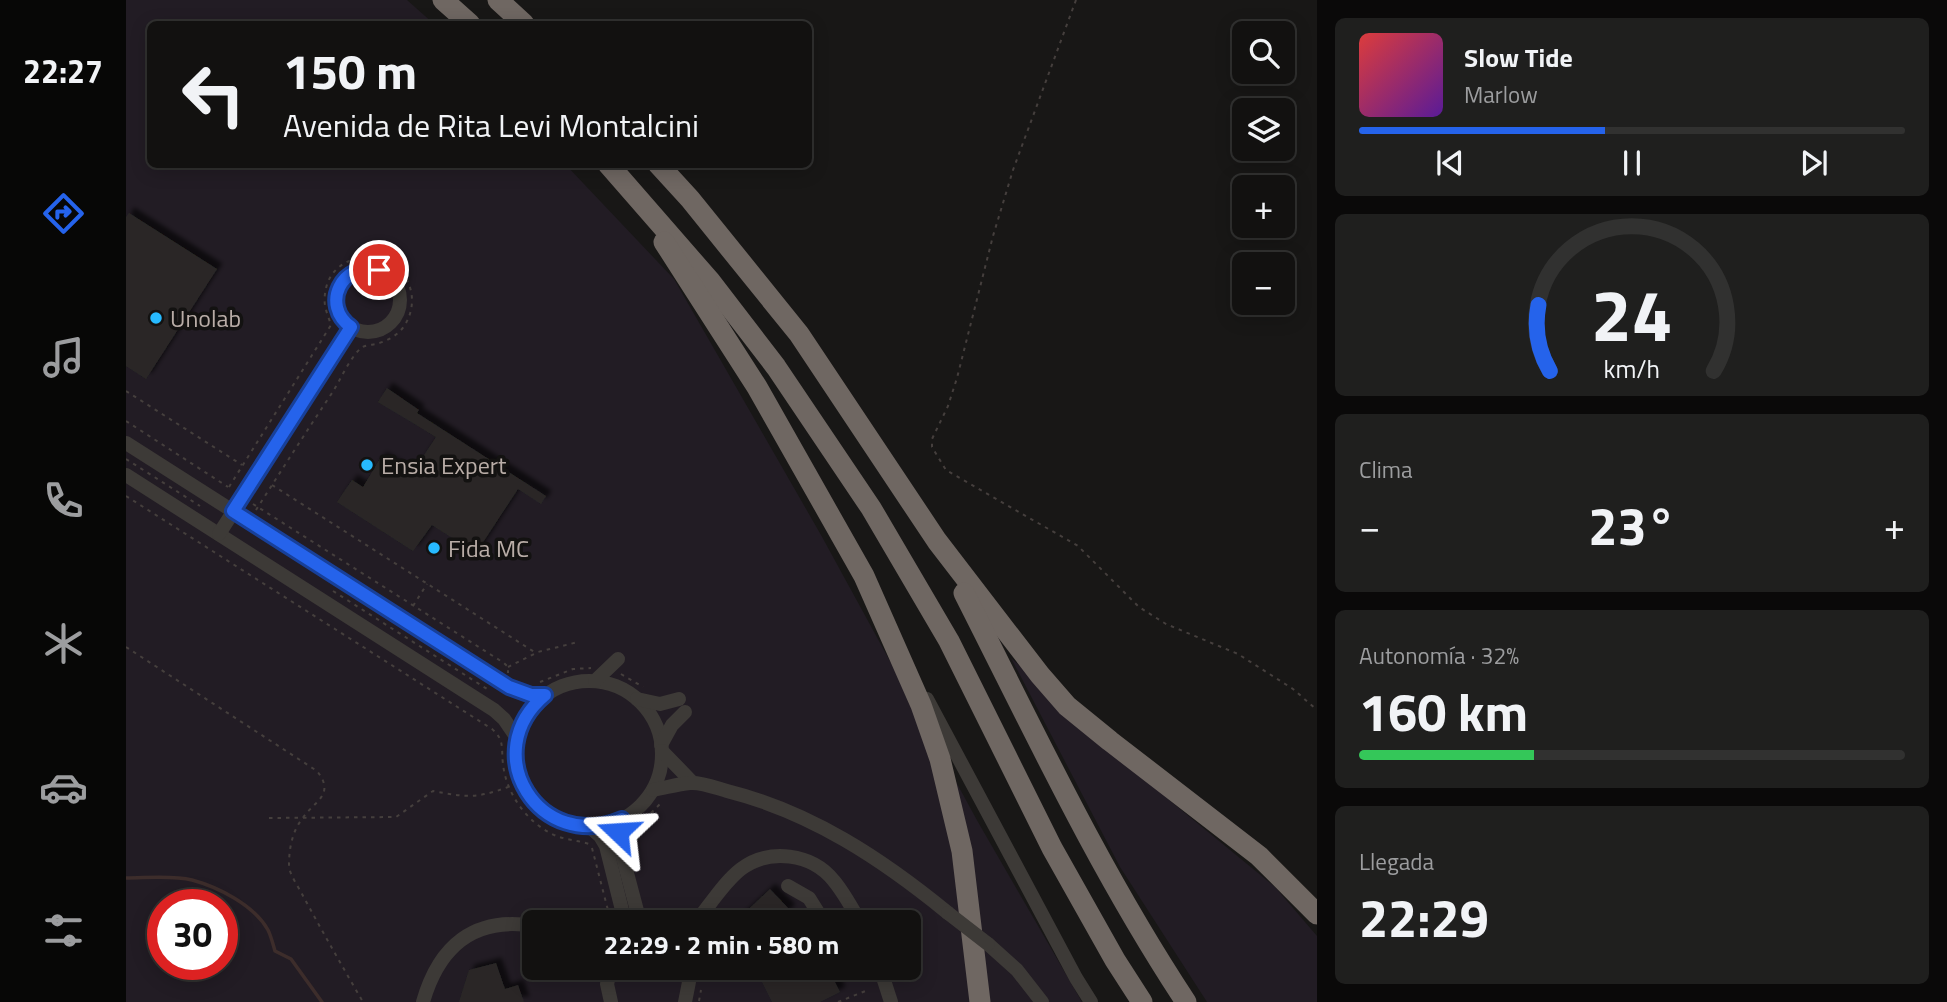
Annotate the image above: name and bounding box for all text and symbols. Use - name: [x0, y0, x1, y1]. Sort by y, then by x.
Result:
- map controls: [1232, 21, 1295, 315]
- button: search: [1232, 21, 1295, 84]
- text: 150 m: [283, 33, 417, 108]
- text: Slow Tide: [1464, 38, 1573, 77]
- text: 22:27: [23, 47, 103, 95]
- icon: left: [168, 49, 259, 140]
- text: Marlow: [1464, 77, 1538, 112]
- button: layers: [1232, 98, 1295, 161]
- text: Avenida de Rita Levi Montalcini: [283, 101, 699, 149]
- icon: previous: [1431, 144, 1469, 182]
- icon: pause: [1613, 144, 1651, 182]
- icon: next: [1795, 144, 1833, 182]
- button: +: [1232, 175, 1295, 238]
- icon: directions: [39, 189, 88, 238]
- pin: [349, 240, 409, 300]
- icon: arrive: [360, 251, 398, 289]
- button: −: [1232, 252, 1295, 315]
- text: 24: [1591, 259, 1673, 369]
- place label: Unolab: [170, 300, 241, 336]
- marker: Unolab: [148, 310, 164, 326]
- icon: music: [39, 333, 88, 382]
- text: km/h: [1604, 350, 1660, 388]
- place label: Ensia Expert: [381, 447, 507, 483]
- text: Clima: [1359, 452, 1413, 487]
- marker: Ensia Expert: [359, 457, 375, 473]
- icon: phone: [39, 476, 88, 525]
- text: 23°: [1588, 486, 1676, 565]
- text: −: [1359, 497, 1380, 555]
- text: +: [1884, 497, 1905, 555]
- place label: Fida MC: [448, 530, 529, 566]
- marker: Fida MC: [426, 540, 442, 556]
- icon: climate: [39, 619, 88, 668]
- text: Autonomía · 32%: [1359, 638, 1519, 673]
- text: 160 km: [1359, 672, 1528, 751]
- icon: car: [39, 763, 88, 812]
- position arrow: [581, 795, 655, 869]
- text: Llegada: [1359, 844, 1434, 879]
- text: 22:29: [1359, 878, 1489, 957]
- speed limit sign: 30: [147, 889, 238, 980]
- icon: filters: [39, 906, 88, 955]
- text: 22:29 · 2 min · 580 m: [604, 925, 839, 964]

